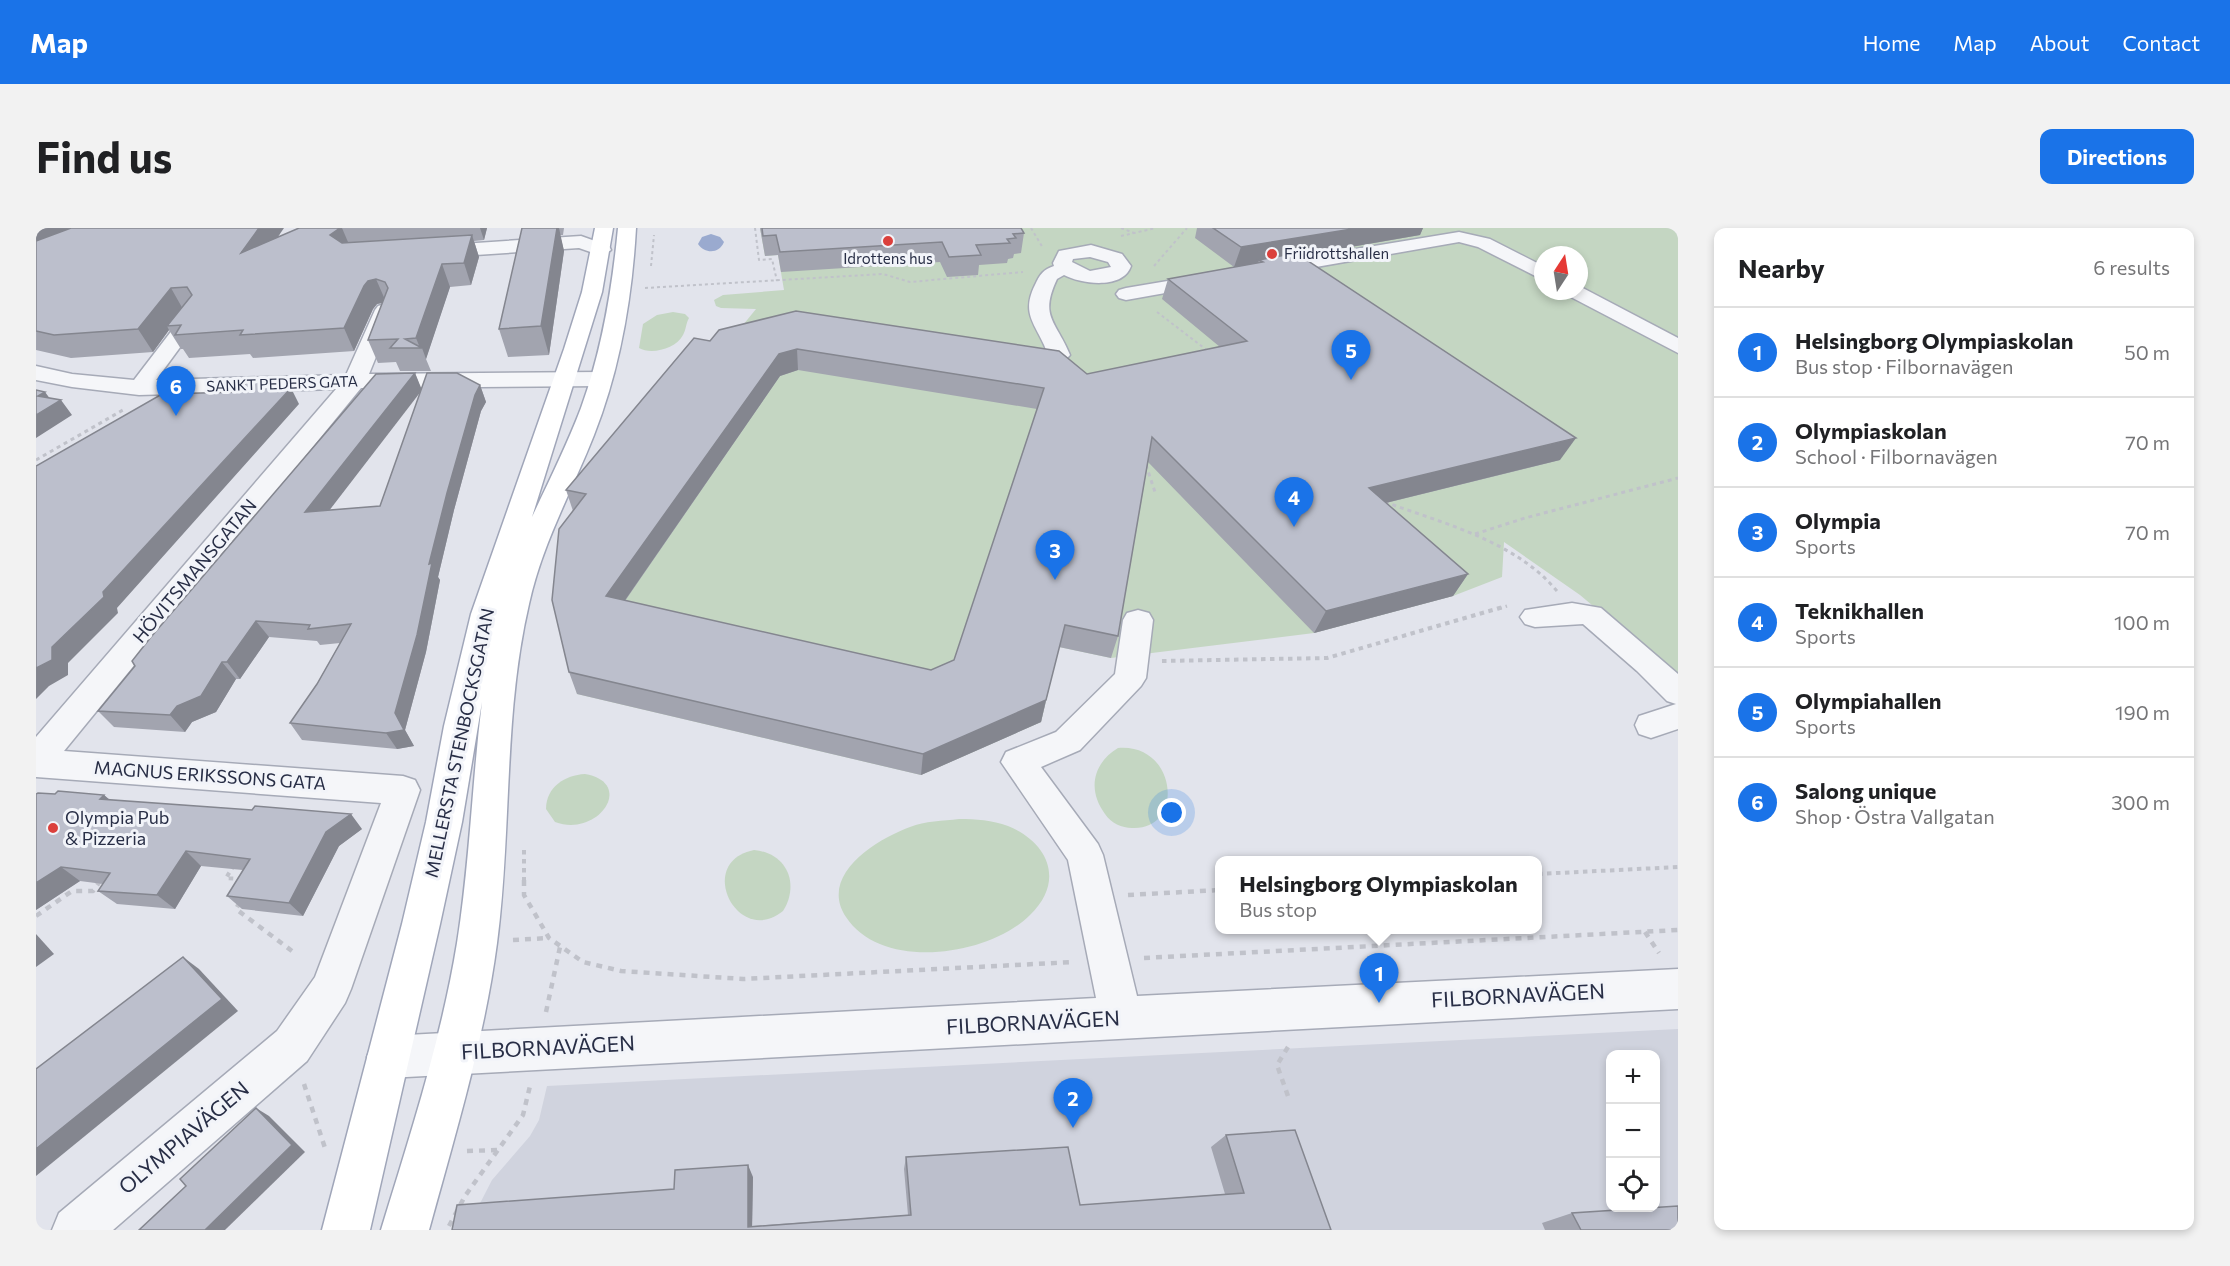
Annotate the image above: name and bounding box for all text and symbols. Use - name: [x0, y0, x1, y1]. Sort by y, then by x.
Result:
- text: Map: [30, 25, 88, 59]
- text: Home: [1863, 30, 1920, 55]
- text: Map: [1953, 30, 1997, 55]
- text: About: [2030, 30, 2089, 55]
- text: Contact: [2122, 30, 2200, 55]
- button: Directions: [2040, 129, 2194, 184]
- text: Find us: [36, 130, 172, 182]
- marker: Idrottens hus: [881, 234, 895, 248]
- place label: Friidrottshallen: [1284, 244, 1389, 262]
- north arrow: [1534, 246, 1588, 300]
- marker: Friidrottshallen: [1265, 247, 1279, 261]
- place label: Idrottens hus: [843, 249, 933, 267]
- text: Nearby: [1738, 252, 1825, 283]
- text: 6 results: [2093, 255, 2170, 279]
- text: Helsingborg Olympiaskolan: [1795, 327, 2074, 354]
- pin: 5: [1332, 330, 1370, 380]
- text: 1: [1753, 340, 1762, 364]
- text: 50 m: [2124, 340, 2170, 364]
- text: Bus stop · Filbornavägen: [1795, 354, 2014, 378]
- pin: 6: [156, 366, 196, 416]
- street label: SANKT PEDERS GATA: [206, 371, 358, 395]
- text: Olympiaskolan: [1795, 417, 1947, 444]
- text: 2: [1752, 430, 1763, 454]
- text: 70 m: [2125, 430, 2170, 454]
- text: School · Filbornavägen: [1795, 444, 1998, 468]
- pin: 4: [1274, 478, 1314, 527]
- street label: HÖVITSMANSGATAN: [128, 494, 261, 647]
- text: Olympia: [1795, 507, 1881, 534]
- text: 3: [1752, 520, 1763, 544]
- text: 70 m: [2125, 520, 2170, 544]
- pin: 3: [1036, 530, 1074, 580]
- text: Sports: [1795, 534, 1856, 558]
- text: Teknikhallen: [1795, 597, 1924, 624]
- street label: MELLERSTA STENBOCKSGATAN: [420, 606, 498, 880]
- text: 4: [1751, 610, 1764, 634]
- text: 100 m: [2114, 610, 2170, 634]
- text: Sports: [1795, 624, 1856, 648]
- text: Olympiahallen: [1795, 687, 1942, 714]
- text: 5: [1752, 700, 1763, 724]
- text: 190 m: [2115, 700, 2170, 724]
- text: Sports: [1795, 714, 1856, 738]
- street label: MAGNUS ERIKSSONS GATA: [93, 756, 327, 794]
- text: Salong unique: [1795, 777, 1936, 804]
- text: 6: [1751, 790, 1764, 814]
- text: 300 m: [2111, 790, 2170, 814]
- your location: [1157, 798, 1186, 827]
- text: Shop · Östra Vallgatan: [1795, 804, 1995, 828]
- place label: Olympia Pub & Pizzeria: [65, 806, 169, 849]
- marker: Olympia Pub & Pizzeria: [46, 821, 60, 835]
- popup: [1215, 856, 1542, 934]
- text: Helsingborg Olympiaskolan: [1239, 870, 1518, 897]
- text: Bus stop: [1239, 897, 1317, 921]
- pin: 1: [1360, 954, 1398, 1003]
- street label: FILBORNAVÄGEN: [1430, 977, 1605, 1012]
- street label: FILBORNAVÄGEN: [945, 1004, 1120, 1039]
- street label: FILBORNAVÄGEN: [460, 1029, 635, 1064]
- map controls: [1606, 1050, 1660, 1212]
- button: +: [1606, 1050, 1660, 1104]
- street label: OLYMPIAVÄGEN: [113, 1075, 253, 1198]
- pin: 2: [1054, 1078, 1092, 1128]
- button: −: [1606, 1104, 1660, 1158]
- button: locate: [1606, 1158, 1660, 1212]

